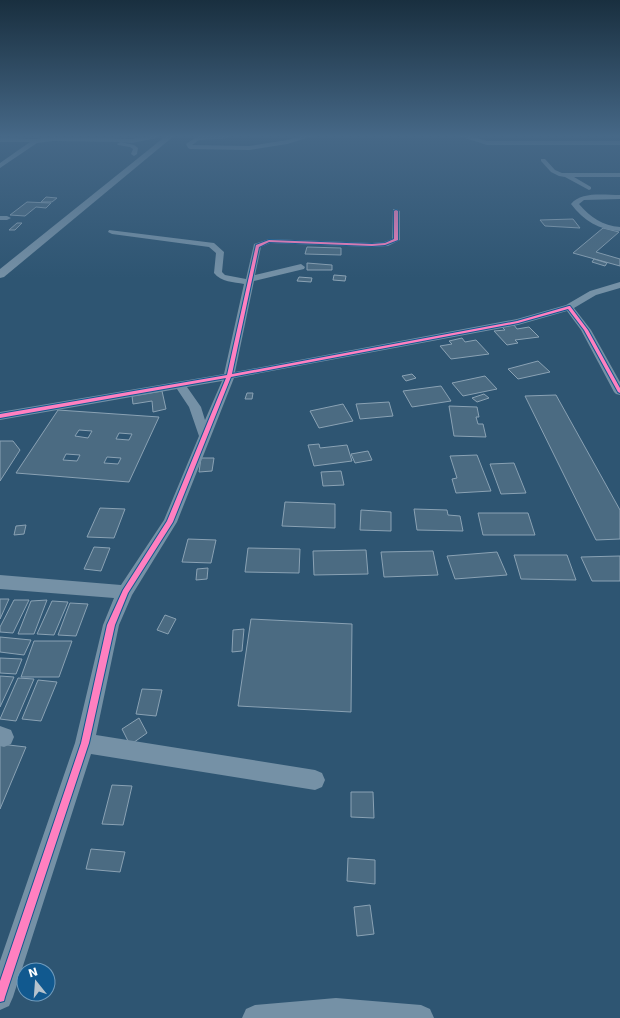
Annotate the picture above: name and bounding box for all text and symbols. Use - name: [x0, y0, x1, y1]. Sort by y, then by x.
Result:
- north arrow: [16, 962, 56, 1002]
- text: N: [27, 965, 40, 980]

